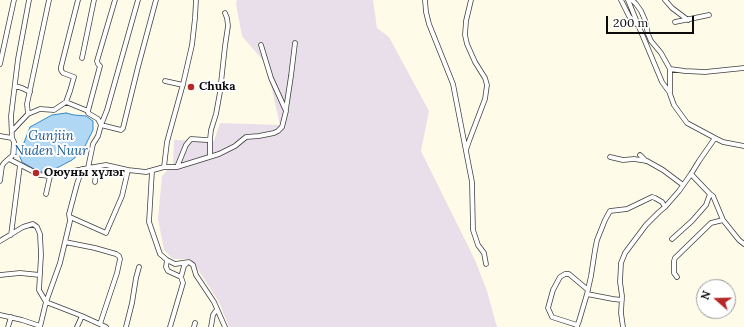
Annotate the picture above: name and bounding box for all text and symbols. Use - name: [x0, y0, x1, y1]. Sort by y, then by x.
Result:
- scale bar: [608, 8, 696, 34]
- text: 200 m: [613, 15, 648, 30]
- place label: Chuka: [199, 80, 235, 94]
- marker: Chuka: [186, 82, 196, 92]
- water label: Gunjiin Nuden Nuur: [14, 128, 88, 159]
- place label: Оюуны хүлэг: [44, 166, 125, 180]
- marker: Оюуны хүлэг: [31, 168, 41, 178]
- north arrow: [696, 279, 736, 319]
- text: N: [698, 289, 714, 302]

